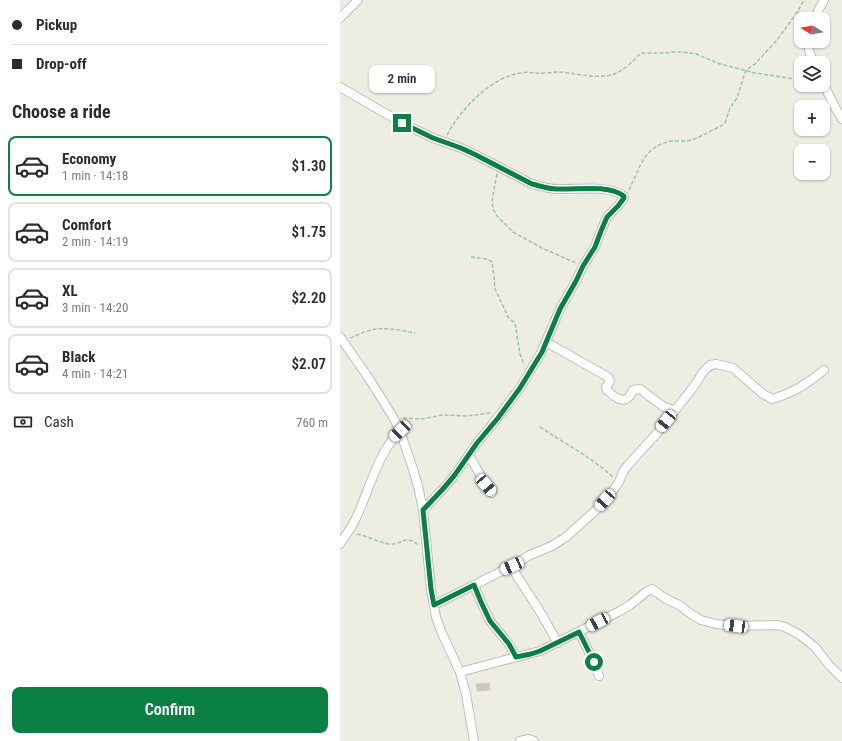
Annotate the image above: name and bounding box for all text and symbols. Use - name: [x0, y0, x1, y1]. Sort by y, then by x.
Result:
- north arrow: [794, 12, 830, 48]
- map controls: [794, 12, 830, 180]
- text: Pickup: [36, 16, 77, 34]
- text: Drop-off: [36, 55, 87, 73]
- button: layers: [794, 56, 830, 92]
- callout: 2 min: [369, 65, 435, 93]
- text: 2 min: [388, 71, 416, 86]
- button: +: [794, 100, 830, 136]
- text: Choose a ride: [12, 101, 111, 122]
- route end: [393, 114, 411, 132]
- button: −: [794, 144, 830, 180]
- icon: car: [14, 148, 50, 184]
- text: Economy: [62, 150, 116, 168]
- text: $1.30: [292, 157, 326, 175]
- text: 1 min · 14:18: [62, 168, 128, 183]
- icon: car: [14, 214, 50, 250]
- text: Comfort: [62, 216, 111, 234]
- text: $1.75: [292, 223, 326, 241]
- text: 2 min · 14:19: [62, 234, 128, 249]
- icon: car: [14, 280, 50, 316]
- text: XL: [62, 282, 78, 300]
- text: $2.20: [292, 289, 326, 307]
- text: 3 min · 14:20: [62, 300, 128, 315]
- icon: car: [14, 346, 50, 382]
- text: Black: [62, 348, 95, 366]
- text: $2.07: [292, 355, 326, 373]
- text: 4 min · 14:21: [62, 366, 128, 381]
- car: [654, 408, 678, 434]
- icon: cash: [12, 411, 34, 433]
- text: Cash: [44, 413, 74, 431]
- text: 760 m: [296, 415, 328, 430]
- car: [387, 418, 413, 444]
- car: [474, 472, 498, 498]
- car: [593, 487, 617, 513]
- car: [499, 556, 525, 576]
- car: [585, 611, 611, 633]
- car: [723, 619, 749, 633]
- route start: [585, 653, 603, 671]
- button: Confirm: [12, 687, 328, 733]

